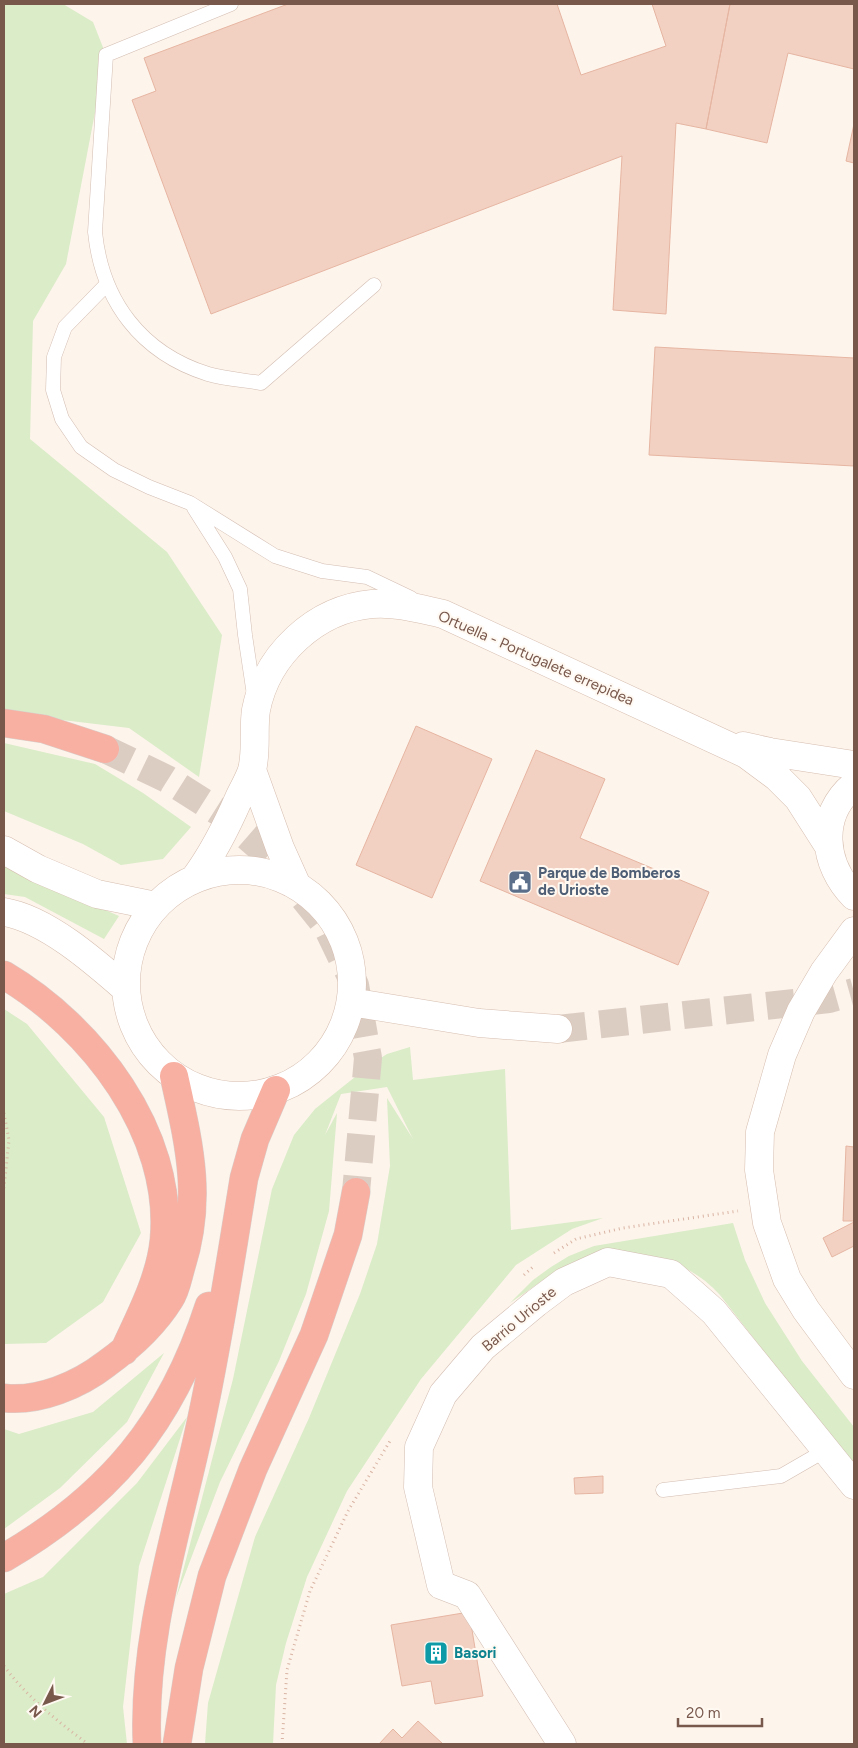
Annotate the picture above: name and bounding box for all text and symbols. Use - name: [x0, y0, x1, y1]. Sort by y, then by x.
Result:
- street label: Ortuella - Portugalete errepidea: [435, 607, 637, 709]
- place label: Parque de Bomberos de Urioste: [538, 864, 680, 899]
- public building icon: Parque de Bomberos de Urioste: [507, 869, 533, 895]
- street label: Barrio Urioste: [478, 1283, 560, 1355]
- building icon: Basori: [423, 1640, 449, 1666]
- place label: Basori: [454, 1644, 497, 1662]
- north arrow: [20, 1678, 70, 1728]
- scale bar: [678, 1696, 762, 1728]
- text: N: [26, 1702, 46, 1721]
- text: 20 m: [686, 1704, 720, 1722]

